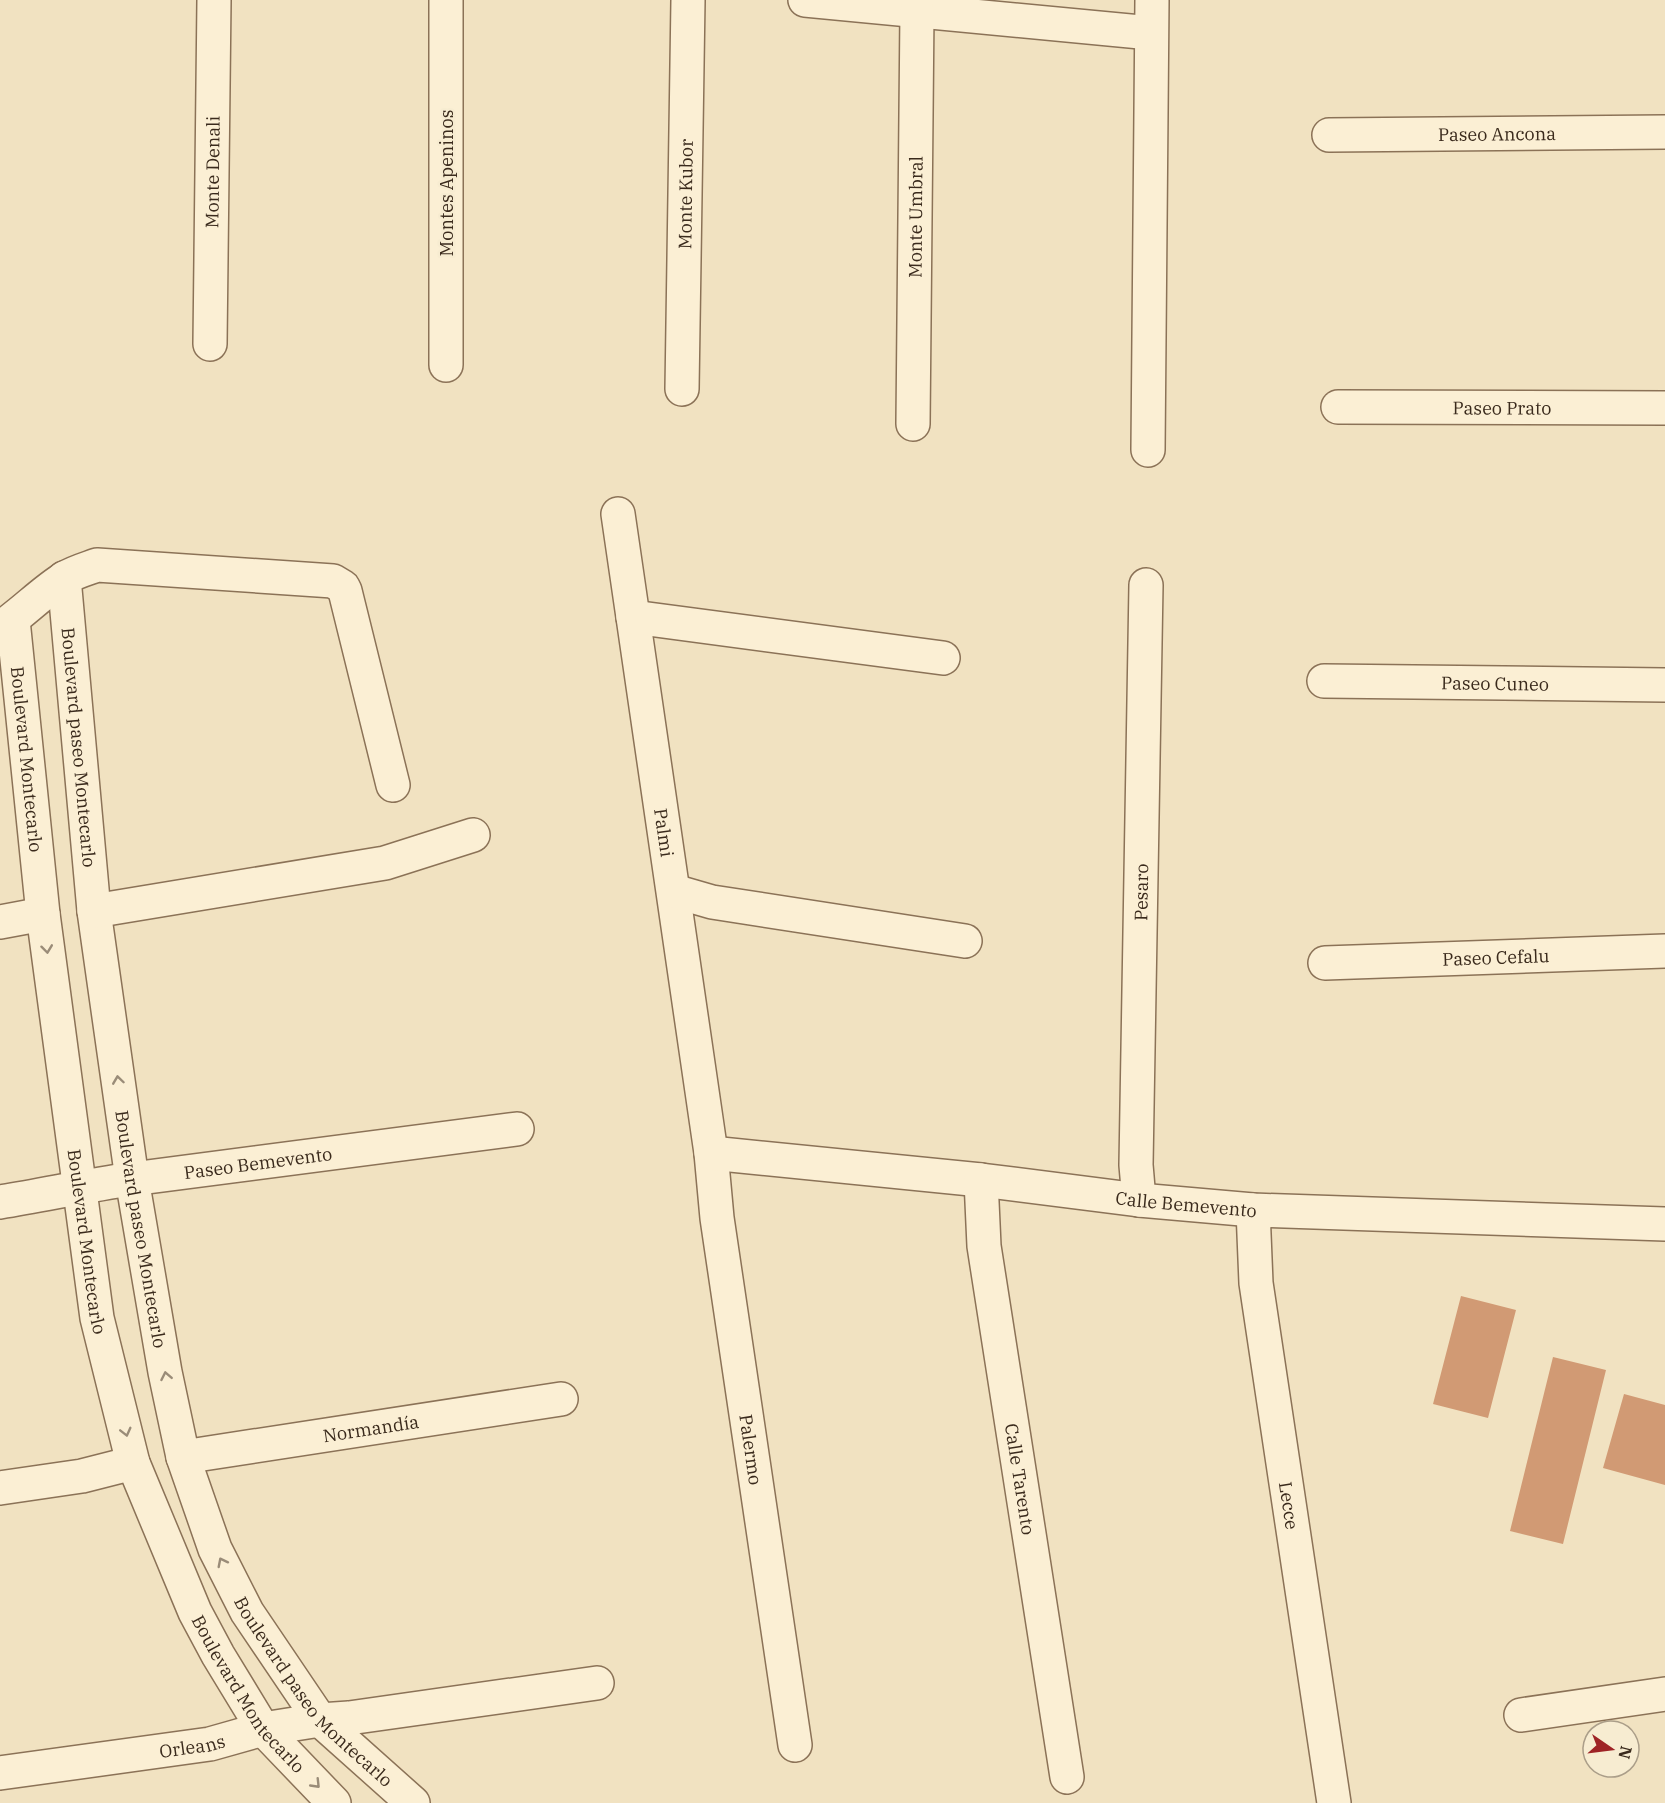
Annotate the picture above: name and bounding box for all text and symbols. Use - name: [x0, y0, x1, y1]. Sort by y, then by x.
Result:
- street label: Montes Apeninos: [435, 110, 458, 256]
- street label: Monte Denali: [200, 115, 224, 228]
- street label: Paseo Ancona: [1438, 121, 1556, 146]
- street label: Monte Kubor: [673, 139, 697, 249]
- street label: Monte Umbral: [903, 156, 927, 278]
- street label: Paseo Prato: [1453, 396, 1551, 419]
- street label: Boulevard paseo Montecarlo: [57, 626, 102, 868]
- street label: Boulevard Montecarlo: [6, 665, 48, 853]
- street label: Paseo Cuneo: [1441, 671, 1549, 695]
- street label: Palmi: [649, 807, 679, 859]
- street label: Pesaro: [1129, 863, 1153, 921]
- street label: Paseo Cefalu: [1442, 944, 1550, 970]
- one-way arrow: [41, 945, 53, 954]
- one-way arrow: [112, 1075, 124, 1085]
- street label: Boulevard paseo Montecarlo: [111, 1109, 172, 1350]
- street label: Paseo Bemevento: [182, 1142, 333, 1184]
- street label: Boulevard Montecarlo: [63, 1147, 112, 1337]
- street label: Calle Bemevento: [1114, 1186, 1258, 1222]
- one-way arrow: [160, 1371, 173, 1381]
- street label: Normandía: [321, 1409, 421, 1447]
- street label: Palermo: [735, 1413, 768, 1486]
- street label: Calle Tarento: [1000, 1422, 1040, 1536]
- one-way arrow: [118, 1426, 131, 1436]
- street label: Lecce: [1274, 1480, 1304, 1531]
- one-way arrow: [218, 1558, 229, 1569]
- street label: Boulevard paseo Montecarlo: [229, 1592, 398, 1791]
- street label: Boulevard Montecarlo: [187, 1611, 310, 1777]
- north arrow: [1581, 1719, 1641, 1779]
- street label: Orleans: [158, 1729, 228, 1762]
- text: N: [1614, 1744, 1637, 1761]
- one-way arrow: [309, 1777, 320, 1787]

